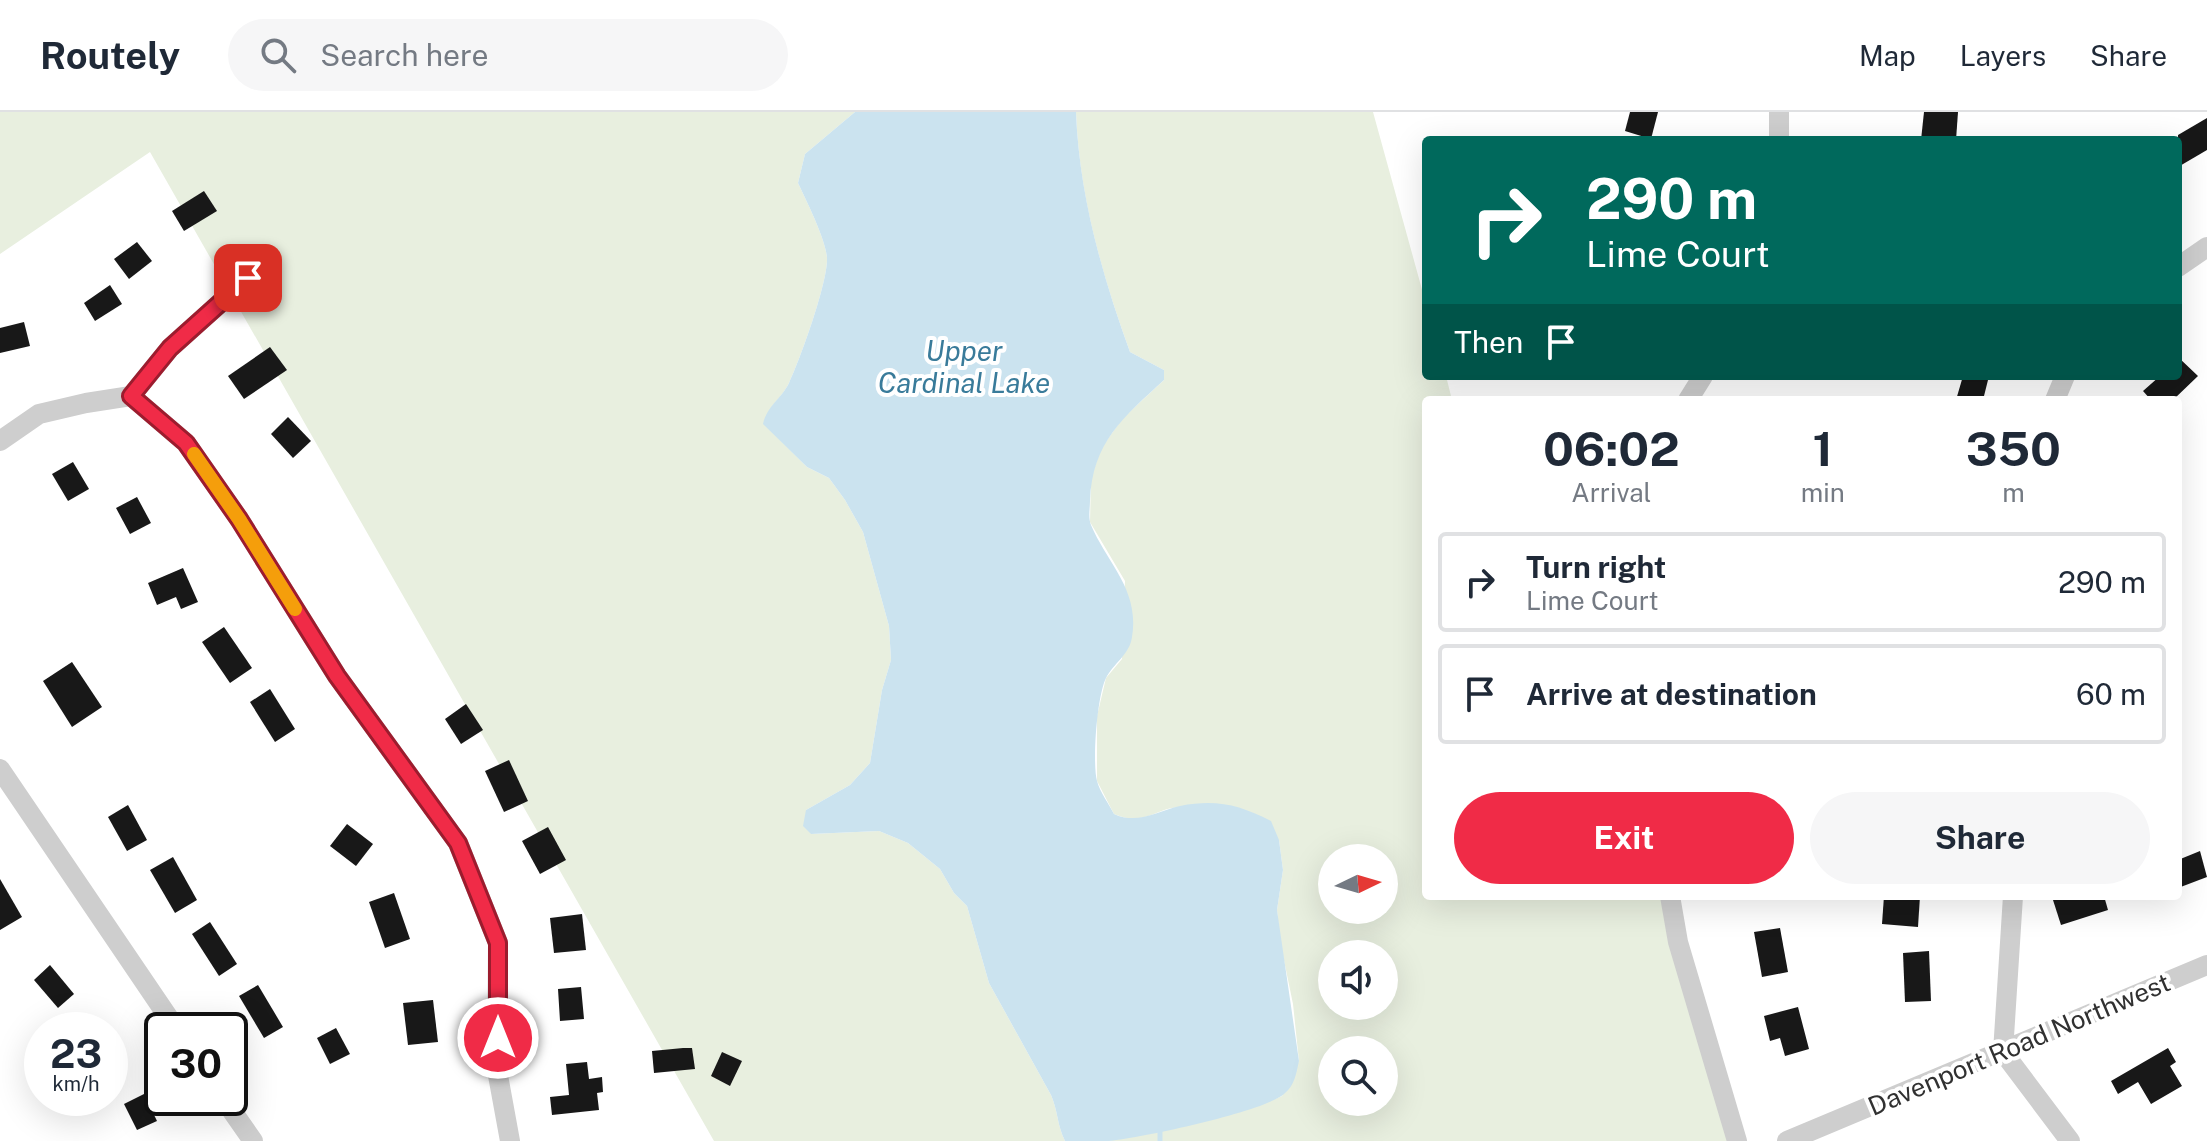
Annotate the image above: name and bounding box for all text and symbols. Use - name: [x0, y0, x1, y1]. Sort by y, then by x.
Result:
- search box: [228, 19, 788, 91]
- text: Routely: [40, 33, 180, 78]
- icon: search: [256, 33, 300, 77]
- text: Search here: [320, 37, 489, 73]
- text: Map: [1859, 39, 1916, 72]
- text: Layers: [1960, 39, 2046, 72]
- text: Share: [2090, 39, 2167, 72]
- text: 290 m: [1586, 166, 1757, 232]
- icon: right: [1454, 168, 1558, 272]
- text: Lime Court: [1586, 233, 1770, 275]
- pin: [214, 244, 282, 312]
- icon: arrive: [226, 256, 270, 300]
- icon: arrive: [1539, 320, 1583, 364]
- text: Then: [1454, 324, 1523, 360]
- water label: Upper Cardinal Lake: [878, 334, 1050, 399]
- text: 06:02: [1543, 420, 1680, 477]
- text: 1: [1813, 420, 1833, 477]
- text: 350: [1966, 420, 2061, 477]
- text: Arrival: [1571, 477, 1652, 508]
- text: min: [1801, 477, 1845, 508]
- text: m: [2002, 477, 2025, 508]
- text: Turn right: [1526, 549, 1666, 585]
- icon: right: [1458, 560, 1502, 604]
- text: 290 m: [2058, 564, 2146, 600]
- text: Lime Court: [1526, 585, 1659, 616]
- icon: arrive: [1458, 672, 1502, 716]
- text: Arrive at destination: [1526, 676, 1817, 712]
- text: 60 m: [2076, 676, 2146, 712]
- button: Exit: [1454, 792, 1794, 884]
- button: Share: [1810, 792, 2150, 884]
- north arrow: [1318, 844, 1398, 924]
- map controls: [1318, 844, 1398, 1116]
- button: sound: [1318, 940, 1398, 1020]
- street label: Davenport Road Northwest: [1863, 966, 2175, 1122]
- position arrow: [456, 996, 540, 1080]
- speed limit sign: 30: [144, 1012, 248, 1116]
- text: 23: [50, 1030, 102, 1077]
- button: search: [1318, 1036, 1398, 1116]
- text: km/h: [52, 1072, 100, 1096]

